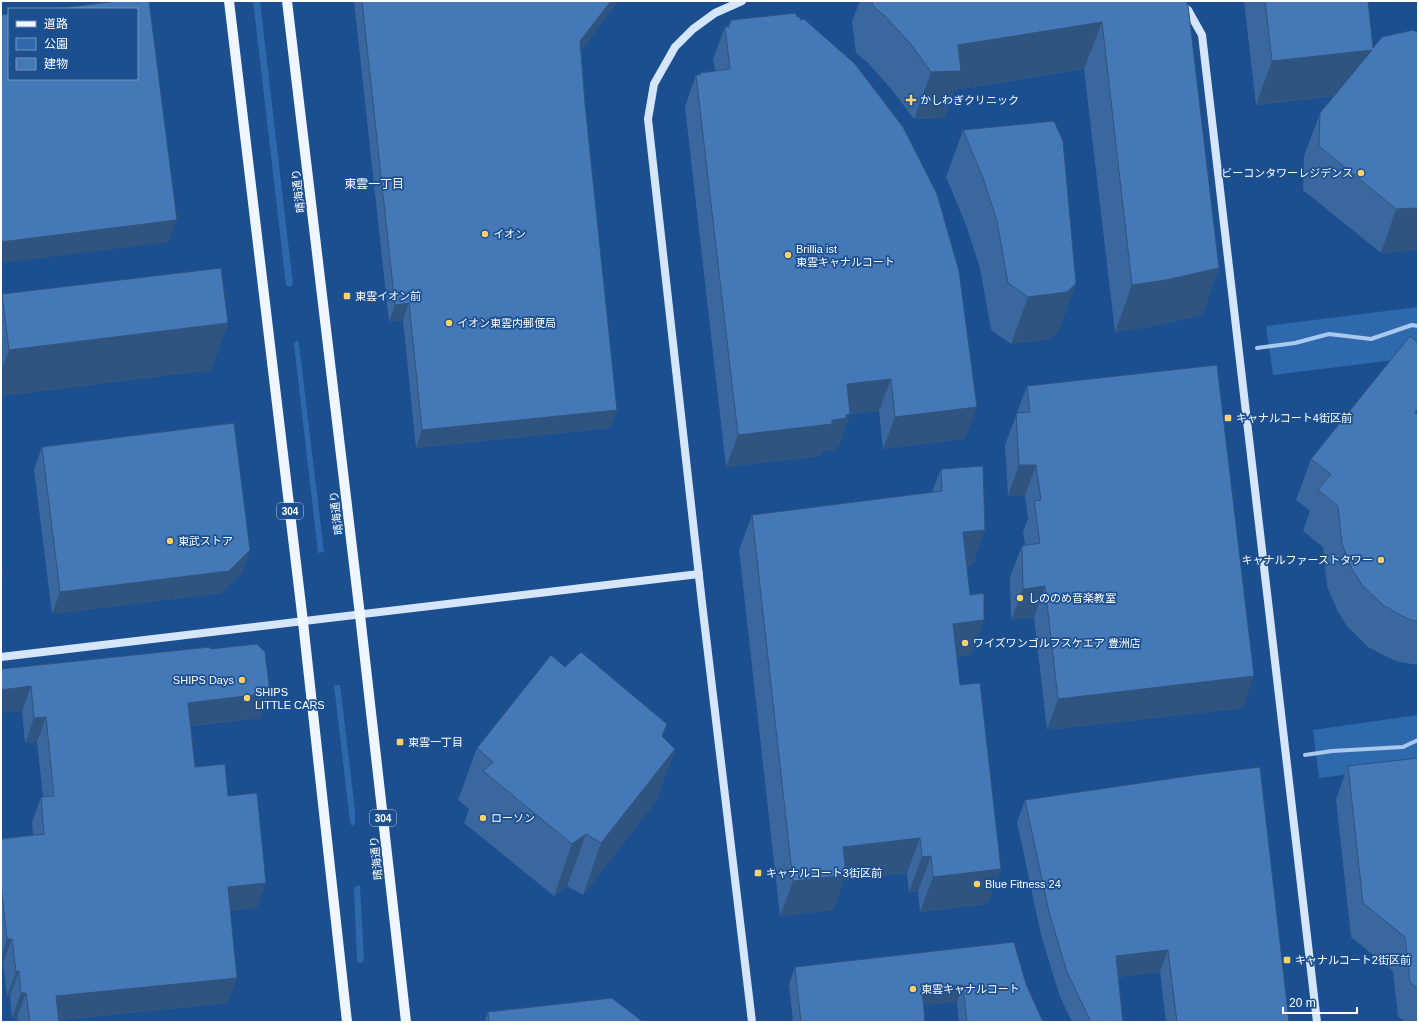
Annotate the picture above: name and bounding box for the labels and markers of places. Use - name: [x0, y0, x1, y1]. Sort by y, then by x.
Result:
- marker: かしわぎクリニック: [905, 94, 917, 106]
- place label: かしわぎクリニック: [920, 94, 1019, 106]
- place label: ビーコンタワーレジデンス: [1221, 167, 1353, 179]
- marker: ビーコンタワーレジデンス: [1356, 168, 1366, 178]
- place label: イオン: [493, 228, 526, 240]
- marker: イオン: [480, 229, 490, 239]
- place label: Brillia ist 東雲キャナルコート: [796, 243, 895, 268]
- marker: Brillia ist 東雲キャナルコート: [783, 250, 793, 260]
- place label: 東雲イオン前: [355, 290, 421, 302]
- marker: 東雲イオン前: [342, 291, 352, 301]
- place label: イオン東雲内郵便局: [457, 317, 556, 329]
- marker: イオン東雲内郵便局: [444, 318, 454, 328]
- place label: キャナルコート4街区前: [1236, 412, 1352, 424]
- marker: キャナルコート4街区前: [1223, 413, 1233, 423]
- place label: 東武ストア: [178, 535, 233, 547]
- marker: 東武ストア: [165, 536, 175, 546]
- place label: キャナルファーストタワー: [1242, 554, 1373, 566]
- marker: キャナルファーストタワー: [1376, 555, 1386, 565]
- place label: しののめ音楽教室: [1028, 592, 1116, 604]
- marker: しののめ音楽教室: [1015, 593, 1025, 603]
- place label: ワイズワンゴルフスケエア 豊洲店: [973, 637, 1141, 649]
- marker: ワイズワンゴルフスケエア 豊洲店: [960, 638, 970, 648]
- place label: SHIPS Days: [173, 674, 234, 686]
- marker: SHIPS Days: [237, 675, 247, 685]
- place label: SHIPS LITTLE CARS: [255, 686, 325, 711]
- marker: SHIPS LITTLE CARS: [242, 693, 252, 703]
- place label: 東雲一丁目: [408, 736, 463, 748]
- marker: 東雲一丁目: [395, 737, 405, 747]
- place label: ローソン: [491, 812, 535, 824]
- marker: ローソン: [478, 813, 488, 823]
- place label: キャナルコート3街区前: [766, 867, 882, 879]
- marker: キャナルコート3街区前: [753, 868, 763, 878]
- place label: Blue Fitness 24: [985, 878, 1061, 890]
- marker: Blue Fitness 24: [972, 879, 982, 889]
- place label: キャナルコート2街区前: [1295, 954, 1411, 966]
- marker: キャナルコート2街区前: [1282, 955, 1292, 965]
- place label: 東雲キャナルコート: [921, 983, 1020, 995]
- marker: 東雲キャナルコート: [908, 984, 918, 994]

